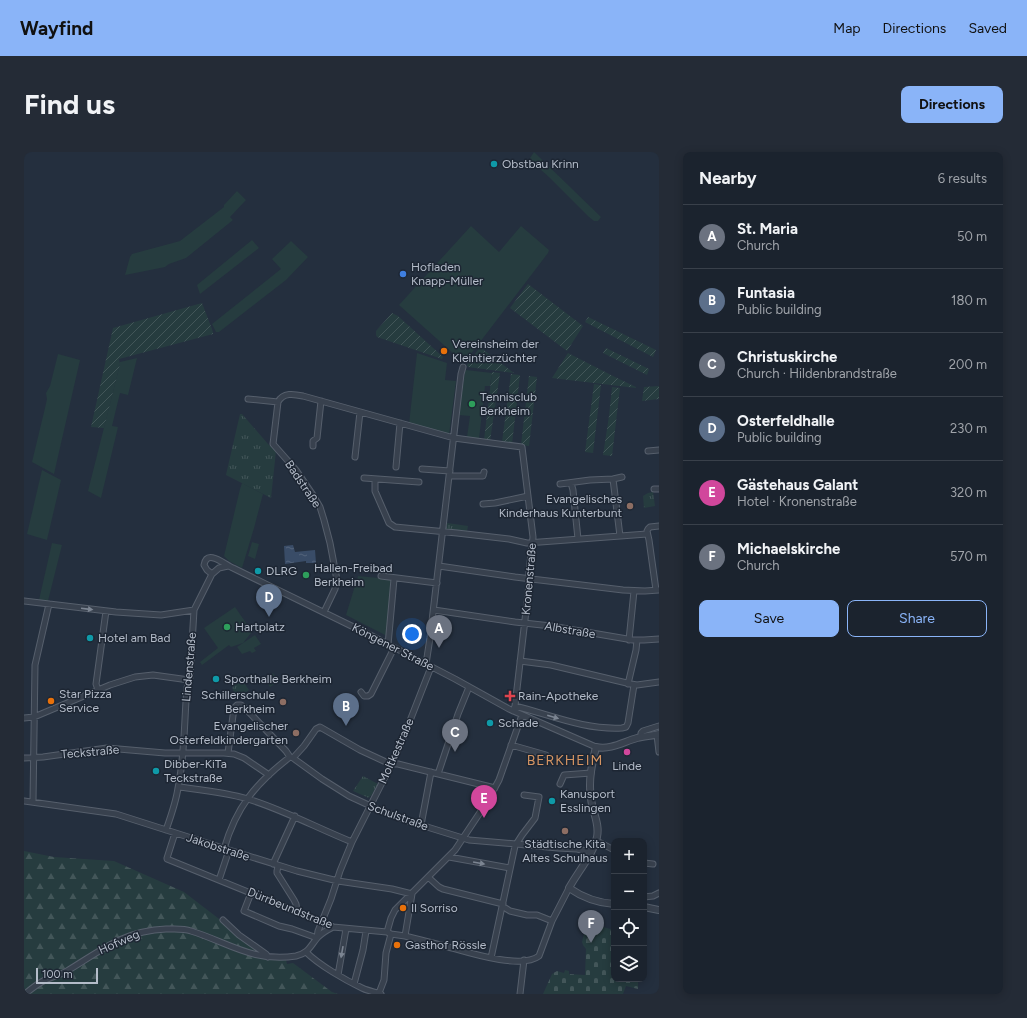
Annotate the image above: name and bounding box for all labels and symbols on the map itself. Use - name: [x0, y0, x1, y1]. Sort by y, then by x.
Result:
- place label: Obstbau Krinn: [502, 157, 579, 171]
- marker: Obstbau Krinn: [489, 159, 499, 169]
- place label: Hofladen Knapp-Müller: [411, 260, 483, 288]
- marker: Hofladen Knapp-Müller: [398, 269, 408, 279]
- place label: Vereinsheim der Kleintierzüchter: [452, 337, 539, 365]
- marker: Vereinsheim der Kleintierzüchter: [439, 346, 449, 356]
- place label: Tennisclub Berkheim: [480, 390, 537, 418]
- marker: Tennisclub Berkheim: [467, 399, 477, 409]
- street label: Badstraße: [282, 458, 324, 511]
- place label: Evangelisches Kinderhaus Kunterbunt: [499, 492, 622, 520]
- marker: Evangelisches Kinderhaus Kunterbunt: [625, 501, 635, 511]
- street label: Kronenstraße: [519, 542, 539, 615]
- place label: Hallen-Freibad Berkheim: [314, 561, 393, 589]
- place label: DLRG: [266, 564, 297, 578]
- marker: DLRG: [253, 566, 263, 576]
- marker: Hallen-Freibad Berkheim: [301, 570, 311, 580]
- pin: D: [256, 584, 282, 617]
- one-way arrow: [81, 606, 93, 612]
- pin: A: [426, 615, 452, 648]
- street label: Albstraße: [543, 619, 597, 641]
- place label: Hartplatz: [235, 620, 285, 634]
- street label: Köngener Straße: [350, 620, 437, 674]
- marker: Hartplatz: [222, 622, 232, 632]
- your location: [402, 624, 422, 644]
- place label: Hotel am Bad: [98, 631, 170, 645]
- street label: Lindenstraße: [179, 631, 199, 702]
- marker: Hotel am Bad: [85, 633, 95, 643]
- place label: Sporthalle Berkheim: [224, 672, 332, 686]
- marker: Sporthalle Berkheim: [211, 674, 221, 684]
- place label: Star Pizza Service: [59, 687, 112, 715]
- place label: Schillerschule Berkheim: [201, 688, 275, 716]
- place label: Rain-Apotheke: [518, 689, 599, 703]
- marker: Rain-Apotheke: [505, 691, 515, 701]
- pin: B: [333, 693, 359, 726]
- marker: Star Pizza Service: [46, 696, 56, 706]
- marker: Schillerschule Berkheim: [278, 697, 288, 707]
- one-way arrow: [547, 714, 559, 720]
- street label: Moltkestraße: [375, 716, 417, 786]
- place label: Schade: [498, 716, 539, 730]
- marker: Schade: [485, 718, 495, 728]
- place label: Evangelischer Osterfeldkindergarten: [169, 719, 288, 747]
- pin: C: [442, 719, 468, 752]
- marker: Evangelischer Osterfeldkindergarten: [291, 728, 301, 738]
- street label: Teckstraße: [60, 742, 120, 762]
- marker: Linde: [622, 747, 632, 757]
- district label: BERKHEIM: [527, 752, 603, 769]
- place label: Dibber-KiTa Teckstraße: [164, 757, 227, 785]
- place label: Linde: [612, 759, 642, 773]
- marker: Dibber-KiTa Teckstraße: [151, 766, 161, 776]
- pin: E: [471, 785, 497, 818]
- place label: Kanusport Esslingen: [560, 787, 615, 815]
- marker: Kanusport Esslingen: [547, 796, 557, 806]
- street label: Schulstraße: [366, 799, 431, 834]
- marker: Städtische Kita Altes Schulhaus: [560, 826, 570, 836]
- street label: Jakobstraße: [185, 830, 252, 864]
- place label: Städtische Kita Altes Schulhaus: [522, 837, 608, 865]
- one-way arrow: [473, 860, 486, 866]
- street label: Dürrbeundstraße: [245, 885, 335, 932]
- place label: Il Sorriso: [411, 901, 458, 915]
- marker: Il Sorriso: [398, 903, 408, 913]
- pin: F: [578, 910, 604, 943]
- street label: Hofweg: [96, 927, 142, 957]
- place label: Gasthof Rössle: [405, 938, 487, 952]
- marker: Gasthof Rössle: [392, 940, 402, 950]
- one-way arrow: [339, 946, 345, 958]
- scale bar: [36, 966, 98, 985]

